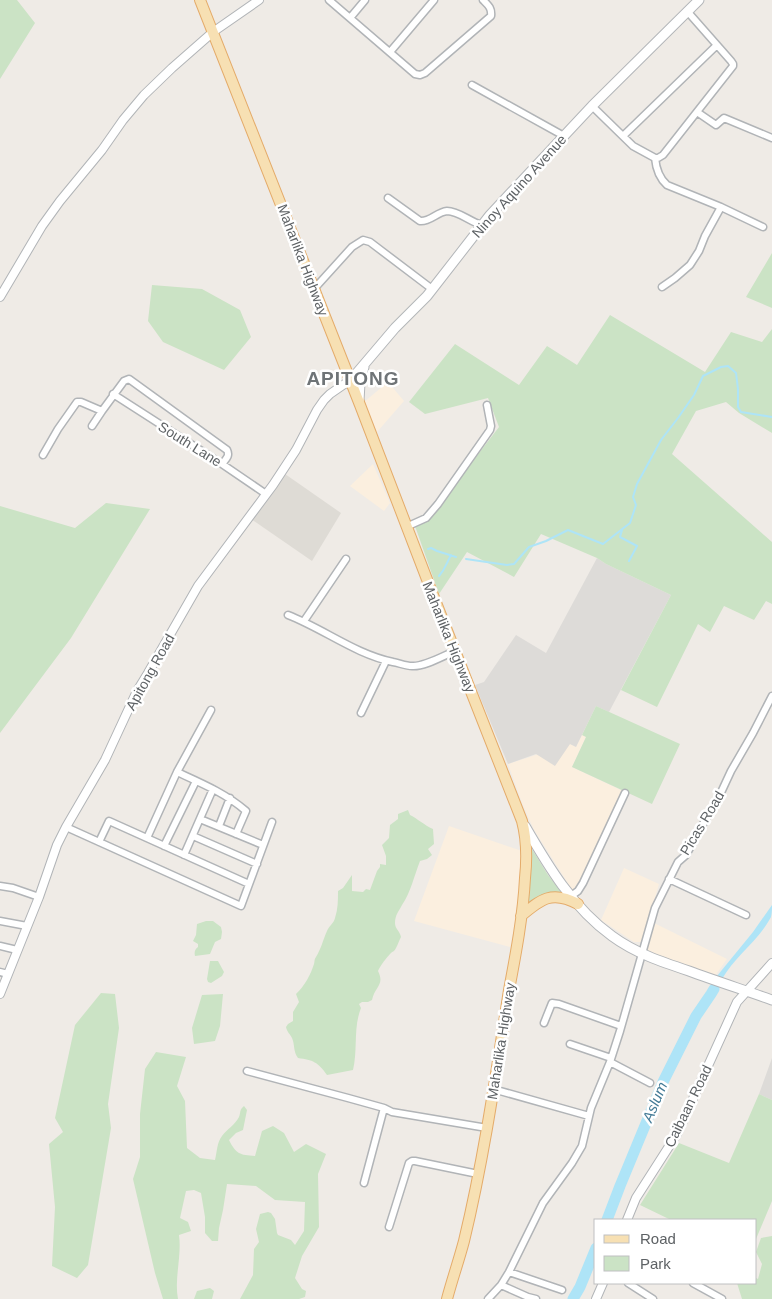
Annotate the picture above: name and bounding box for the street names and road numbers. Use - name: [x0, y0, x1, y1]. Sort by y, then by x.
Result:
- street label: Ninoy Aquino Avenue: [469, 131, 570, 241]
- street label: Maharlika Highway: [274, 202, 332, 318]
- street label: South Lane: [155, 418, 225, 470]
- street label: Maharlika Highway: [419, 579, 479, 695]
- street label: Apitong Road: [122, 631, 178, 713]
- street label: Picas Road: [677, 788, 727, 858]
- street label: Maharlika Highway: [484, 981, 518, 1101]
- street label: Caibaan Road: [661, 1062, 715, 1150]

